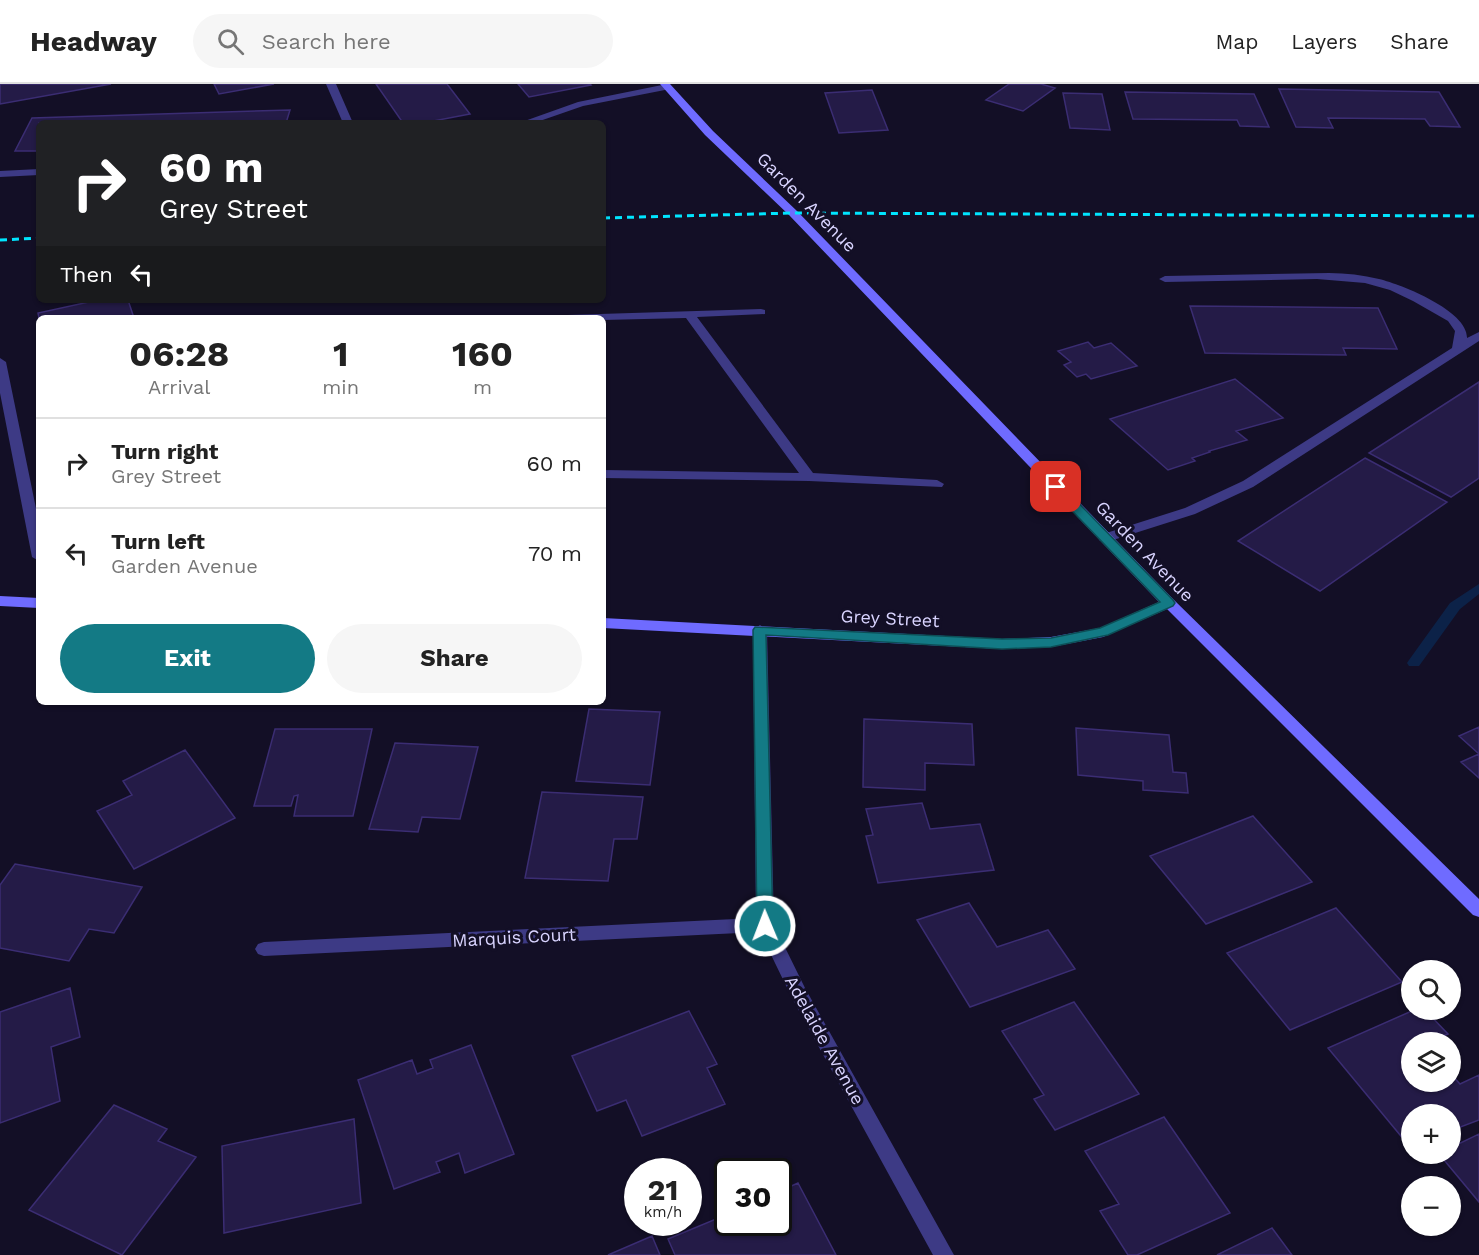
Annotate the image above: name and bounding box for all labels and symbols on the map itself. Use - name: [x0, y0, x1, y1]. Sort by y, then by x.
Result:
- street label: Garden Avenue: [753, 148, 861, 256]
- pin: [1030, 461, 1081, 512]
- street label: Garden Avenue: [1092, 496, 1198, 606]
- street label: Grey Street: [840, 605, 941, 631]
- position arrow: [733, 894, 797, 958]
- street label: Marquis Court: [452, 923, 577, 951]
- street label: Adelaide Avenue: [781, 972, 869, 1108]
- speed limit sign: 30: [714, 1158, 792, 1236]

